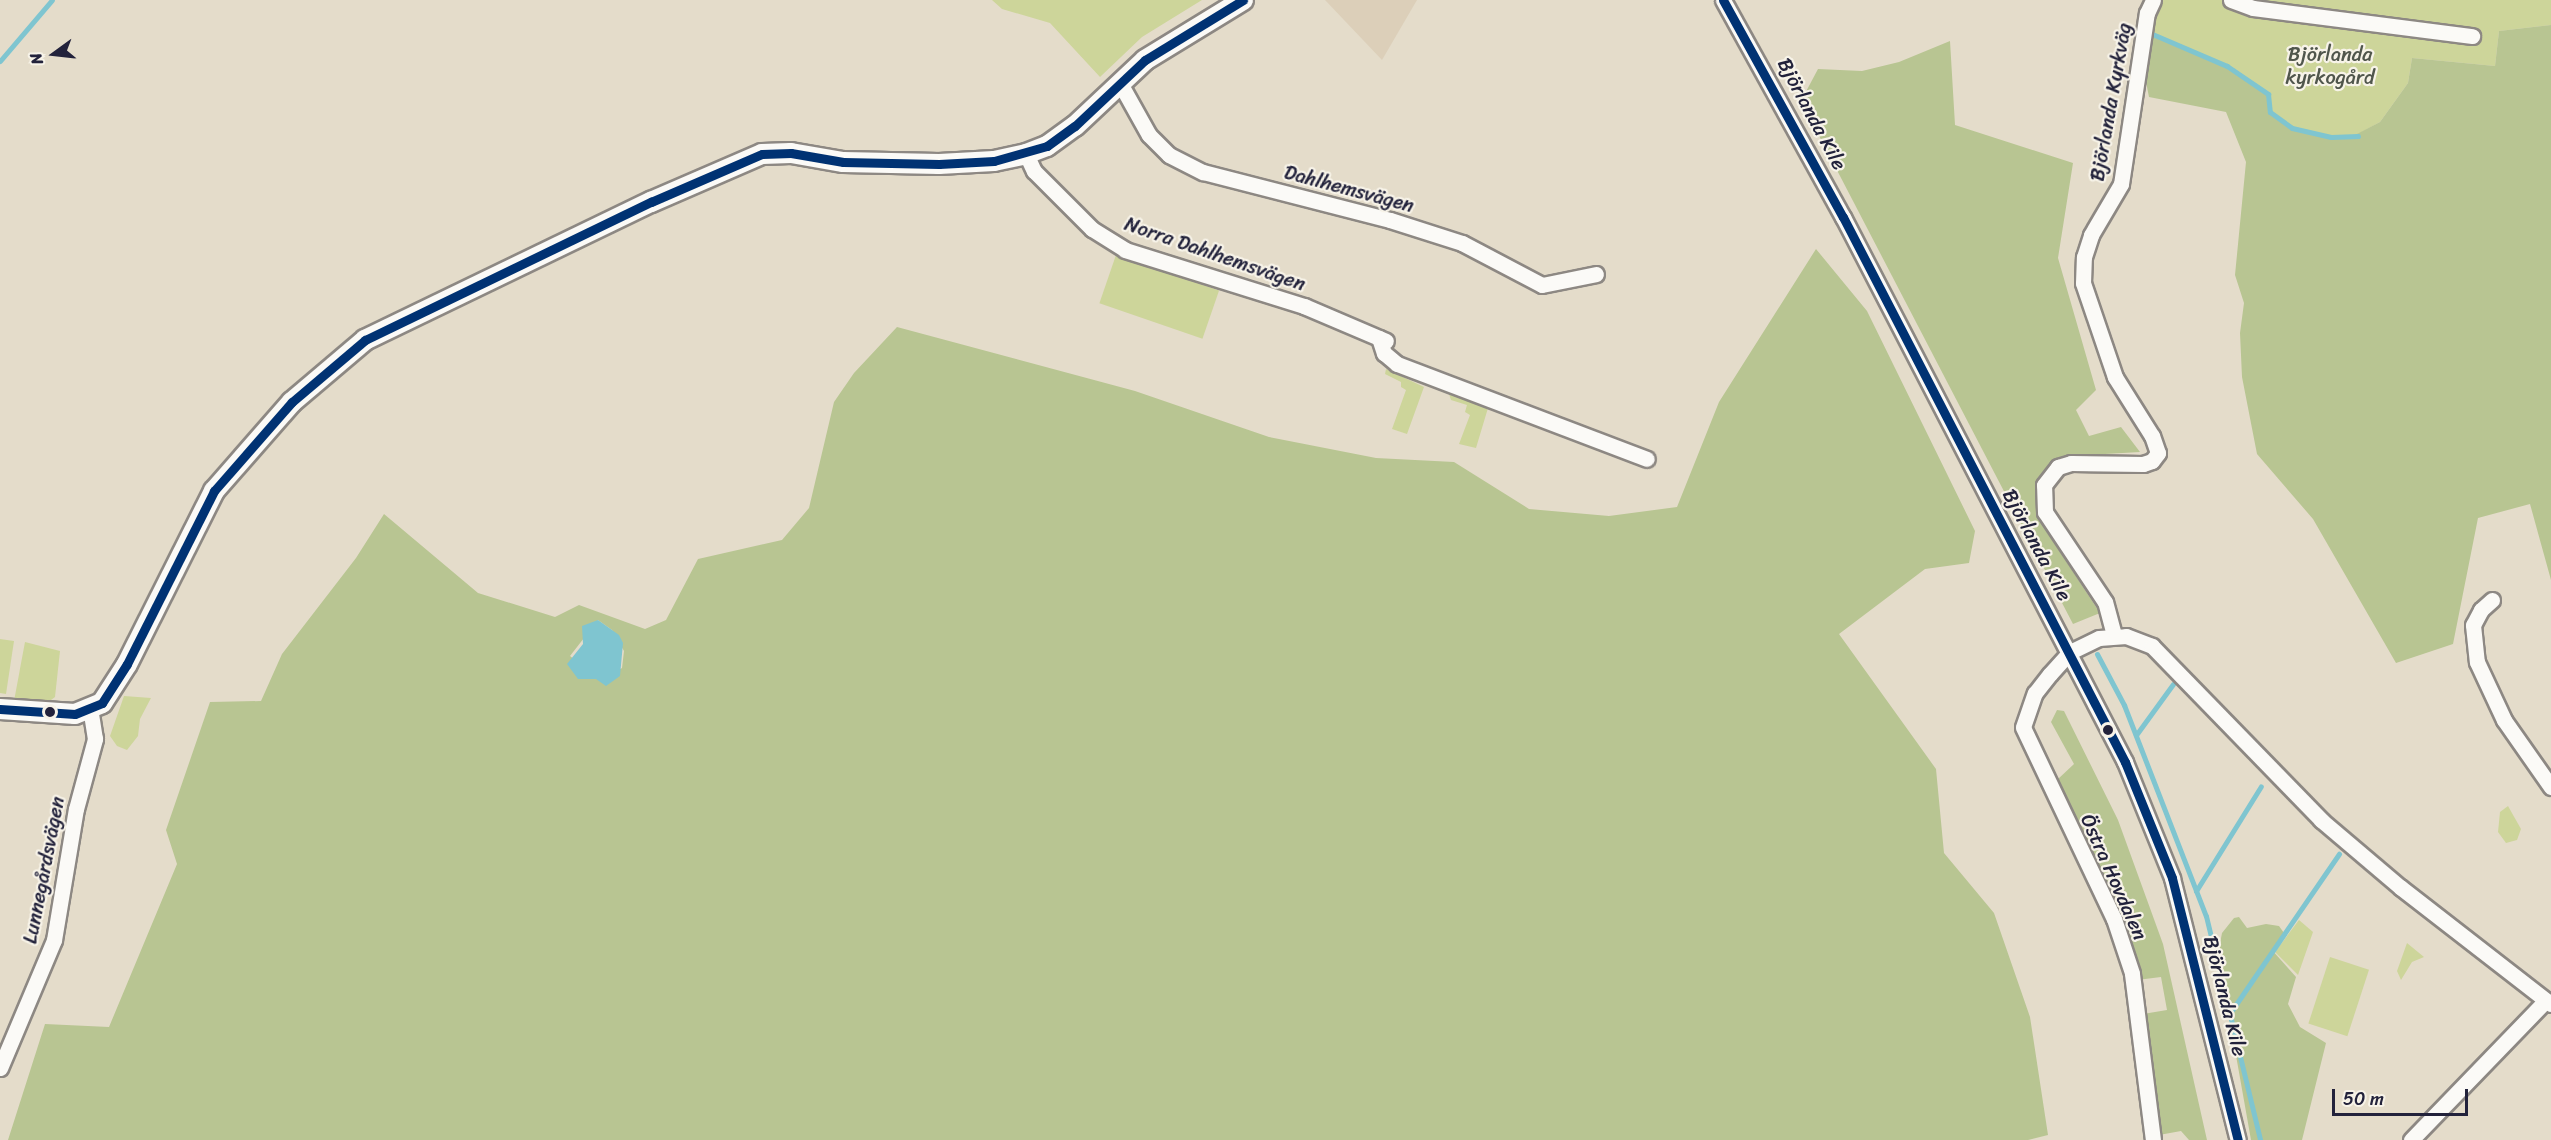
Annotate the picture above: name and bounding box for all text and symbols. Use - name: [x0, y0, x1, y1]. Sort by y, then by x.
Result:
- street label: Björlanda Kyrkväg: [2085, 21, 2137, 183]
- north arrow: [24, 24, 84, 84]
- park label: Björlanda kyrkogård: [2286, 43, 2374, 90]
- text: N: [21, 50, 52, 68]
- street label: Björlanda Kile: [1772, 54, 1852, 174]
- street label: Dahlhemsvägen: [1281, 160, 1417, 218]
- street label: Norra Dahlhemsvägen: [1122, 212, 1308, 296]
- street label: Björlanda Kile: [1997, 485, 2077, 605]
- unlabelled marker: [44, 706, 56, 718]
- unlabelled marker: [2102, 724, 2114, 736]
- street label: Lunnegårdsvägen: [18, 794, 70, 946]
- street label: Östra Hovdalen: [2076, 811, 2152, 943]
- street label: Björlanda Kile: [2198, 933, 2252, 1059]
- scale bar: [2335, 1077, 2472, 1115]
- text: 50 m: [2343, 1083, 2384, 1115]

